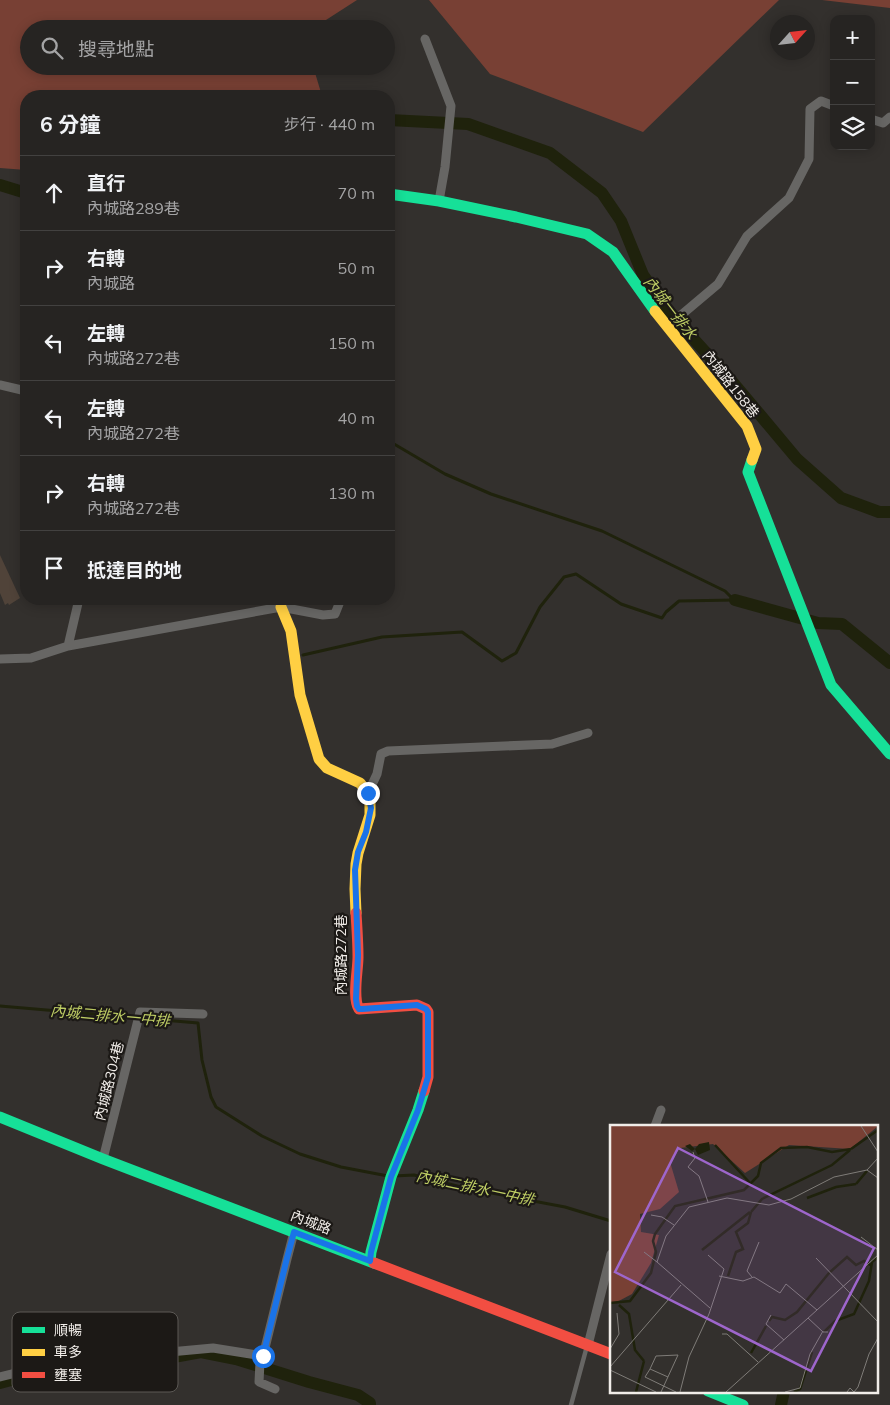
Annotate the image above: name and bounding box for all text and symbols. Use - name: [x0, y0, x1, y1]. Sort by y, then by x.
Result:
- north arrow: [770, 15, 815, 60]
- map controls: [830, 15, 875, 150]
- button: +: [830, 15, 875, 60]
- search box: [20, 20, 395, 75]
- icon: search: [38, 34, 66, 62]
- text: 搜尋地點: [78, 37, 154, 61]
- button: −: [830, 60, 875, 105]
- button: layers: [830, 105, 875, 150]
- text: 6 分鐘: [40, 111, 100, 137]
- text: 步行 · 440 m: [284, 114, 375, 134]
- text: 直行: [87, 171, 125, 195]
- icon: ahead: [40, 179, 68, 207]
- text: 70 m: [338, 183, 375, 203]
- text: 內城路289巷: [87, 198, 180, 218]
- text: 右轉: [87, 246, 125, 270]
- icon: right: [40, 254, 68, 282]
- text: 50 m: [338, 258, 375, 278]
- water label: 內城一排水: [640, 272, 702, 344]
- text: 內城路: [87, 273, 135, 293]
- text: 左轉: [87, 321, 125, 345]
- icon: left: [40, 329, 68, 357]
- text: 150 m: [328, 333, 375, 353]
- street label: 內城路158巷: [699, 346, 763, 422]
- text: 內城路272巷: [87, 348, 180, 368]
- text: 左轉: [87, 396, 125, 420]
- icon: left: [40, 404, 68, 432]
- text: 40 m: [338, 408, 375, 428]
- text: 內城路272巷: [87, 423, 180, 443]
- text: 右轉: [87, 471, 125, 495]
- icon: right: [40, 479, 68, 507]
- text: 130 m: [328, 483, 375, 503]
- text: 內城路272巷: [87, 498, 180, 518]
- icon: arrive: [40, 554, 68, 582]
- text: 抵達目的地: [87, 558, 182, 582]
- route end: [357, 782, 380, 805]
- street label: 內城路272巷: [332, 914, 350, 996]
- water label: 內城二排水一中排: [49, 1001, 173, 1030]
- street label: 內城路304巷: [90, 1039, 128, 1123]
- inset map: [610, 1125, 878, 1392]
- water label: 內城二排水一中排: [414, 1166, 538, 1210]
- street label: 內城路: [288, 1206, 334, 1238]
- legend: [12, 1312, 178, 1392]
- text: 順暢: [54, 1321, 82, 1339]
- text: 車多: [54, 1343, 82, 1361]
- route start: [252, 1345, 275, 1368]
- text: 壅塞: [54, 1366, 82, 1384]

